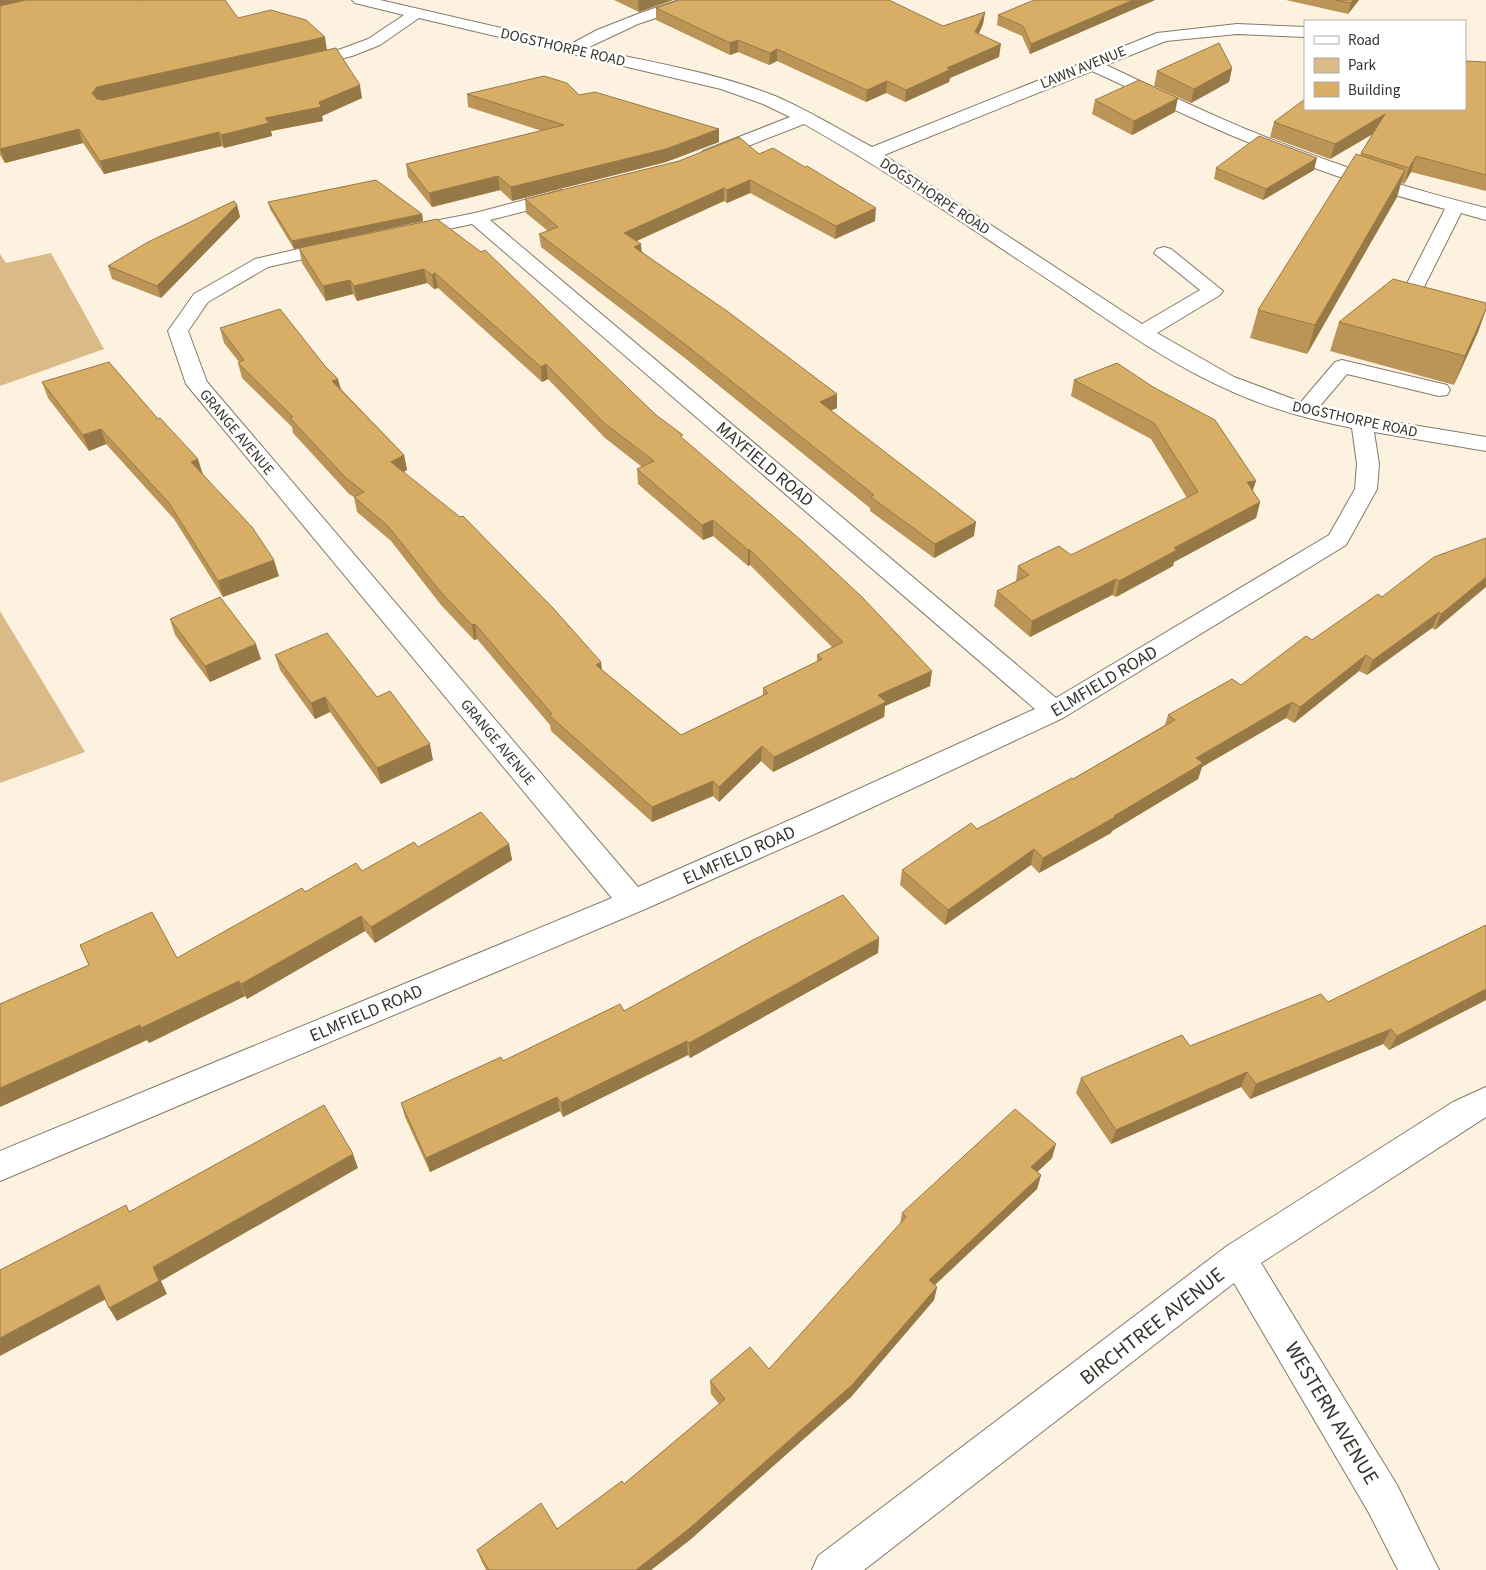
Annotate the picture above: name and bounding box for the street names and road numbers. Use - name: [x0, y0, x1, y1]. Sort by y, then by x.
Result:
- street label: DOGSTHORPE ROAD: [498, 23, 627, 72]
- street label: LAWN AVENUE: [1037, 41, 1129, 94]
- street label: DOGSTHORPE ROAD: [876, 153, 994, 240]
- street label: GRANGE AVENUE: [194, 385, 279, 480]
- street label: DOGSTHORPE ROAD: [1290, 396, 1419, 443]
- street label: MAYFIELD ROAD: [710, 416, 819, 513]
- street label: ELMFIELD ROAD: [1046, 640, 1162, 723]
- street label: GRANGE AVENUE: [455, 695, 540, 790]
- street label: ELMFIELD ROAD: [679, 819, 799, 891]
- street label: ELMFIELD ROAD: [306, 978, 427, 1049]
- street label: BIRCHTREE AVENUE: [1073, 1260, 1231, 1392]
- street label: WESTERN AVENUE: [1278, 1336, 1386, 1490]

